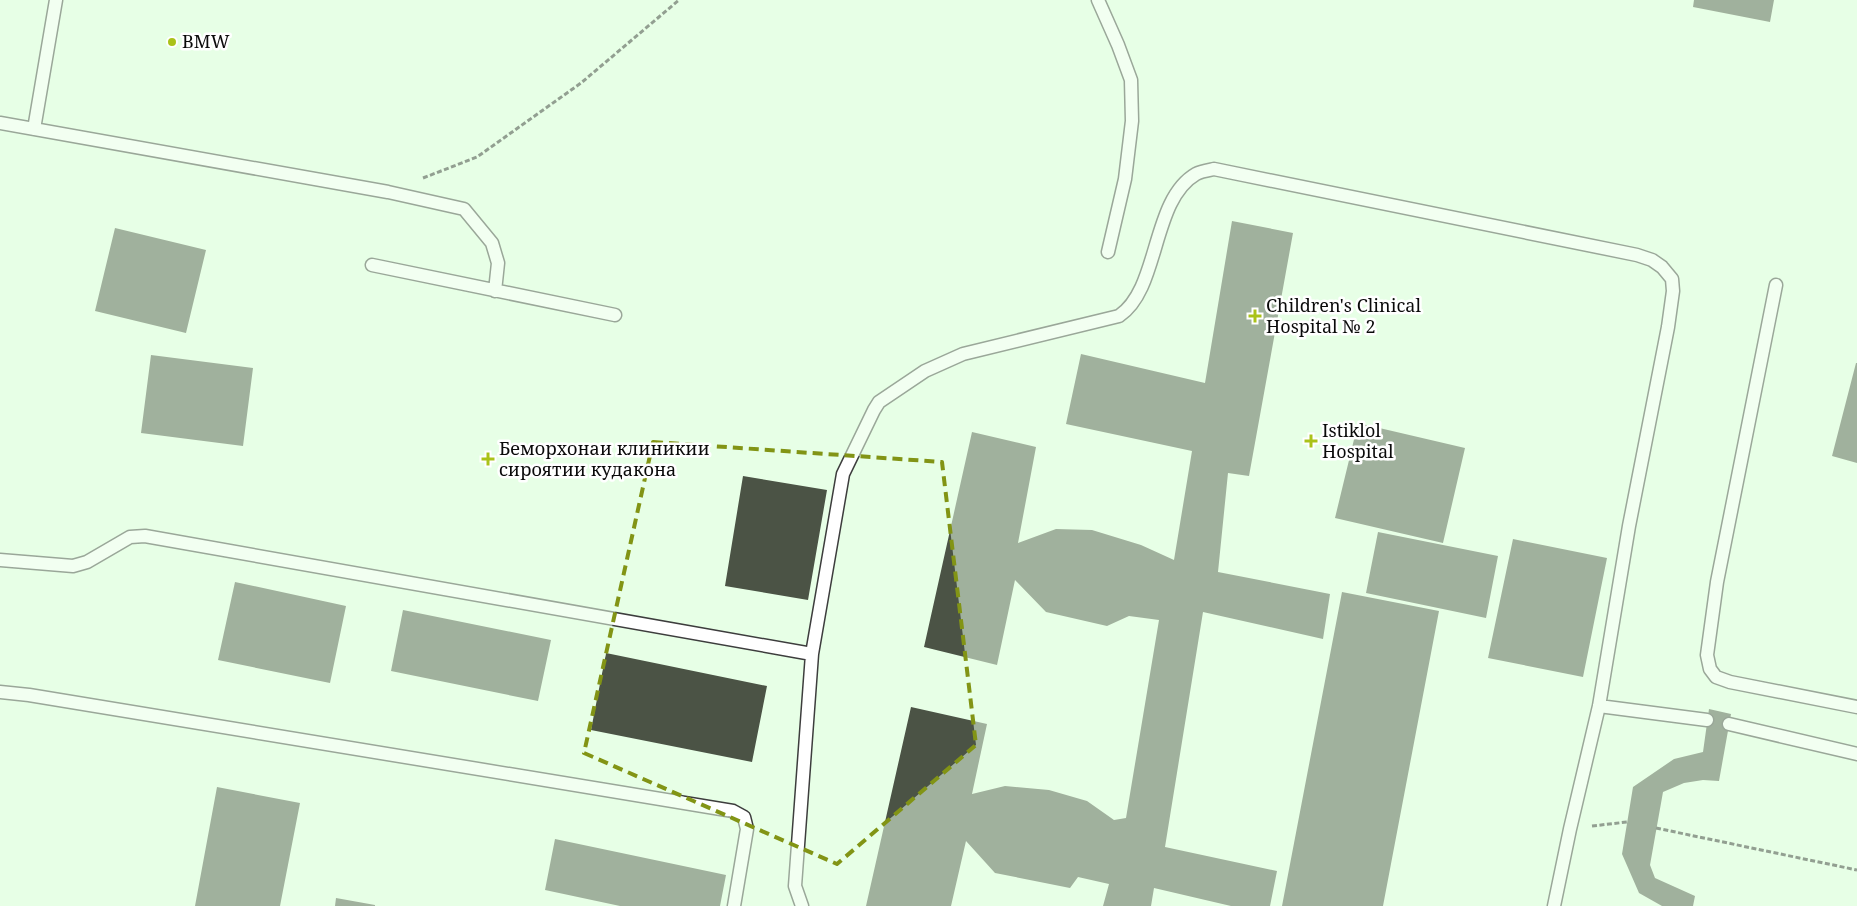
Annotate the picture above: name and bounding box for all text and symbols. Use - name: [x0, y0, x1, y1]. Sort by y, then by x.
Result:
- place label: BMW: [182, 29, 230, 53]
- marker: BMW: [166, 36, 178, 48]
- place label: Children's Clinical Hospital № 2: [1266, 293, 1421, 338]
- marker: Children's Clinical Hospital № 2: [1248, 309, 1262, 323]
- place label: Istiklol Hospital: [1322, 418, 1394, 463]
- marker: Istiklol Hospital: [1304, 434, 1318, 448]
- place label: Беморхонаи клиникии сироятии кудакона: [499, 436, 710, 481]
- marker: Беморхонаи клиникии сироятии кудакона: [481, 452, 495, 466]

